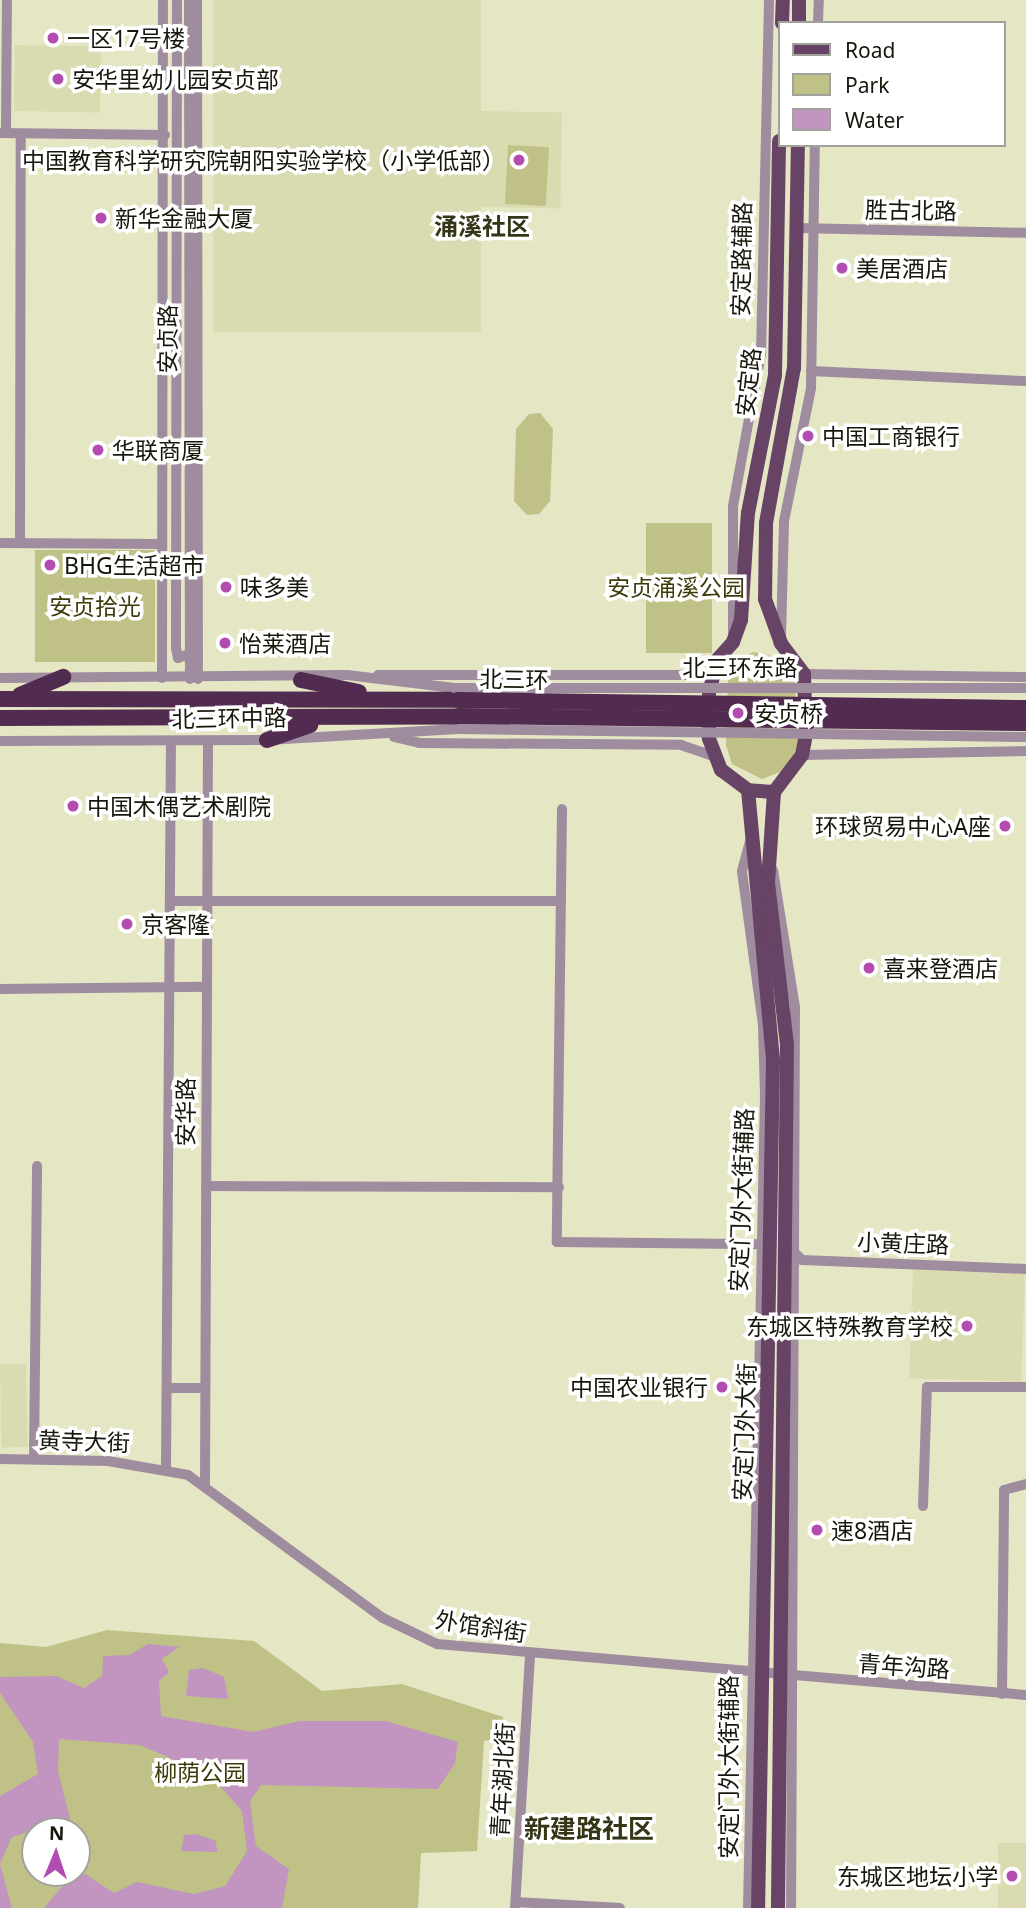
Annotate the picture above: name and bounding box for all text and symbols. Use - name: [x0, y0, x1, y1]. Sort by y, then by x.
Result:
- legend: [778, 21, 1005, 147]
- place label: 一区17号楼: [67, 24, 185, 52]
- marker: 一区17号楼: [45, 30, 61, 46]
- text: Road: [845, 36, 895, 64]
- place label: 安华里幼儿园安贞部: [72, 65, 279, 93]
- marker: 安华里幼儿园安贞部: [50, 71, 66, 87]
- text: Park: [845, 71, 889, 99]
- text: Water: [845, 106, 904, 134]
- place label: 中国教育科学研究院朝阳实验学校（小学低部）: [22, 146, 505, 174]
- marker: 中国教育科学研究院朝阳实验学校（小学低部）: [511, 152, 527, 168]
- street label: 胜古北路: [865, 195, 957, 225]
- street label: 安定路辅路: [726, 201, 756, 317]
- place label: 新华金融大厦: [115, 204, 253, 232]
- marker: 新华金融大厦: [93, 210, 109, 226]
- district label: 涌溪社区: [434, 212, 530, 240]
- place label: 美居酒店: [856, 254, 948, 282]
- marker: 美居酒店: [834, 260, 850, 276]
- street label: 安贞路: [153, 305, 181, 373]
- street label: 安定路: [731, 346, 765, 418]
- place label: 中国工商银行: [822, 422, 960, 450]
- marker: 中国工商银行: [800, 428, 816, 444]
- place label: 华联商厦: [112, 436, 204, 464]
- marker: 华联商厦: [90, 442, 106, 458]
- place label: BHG生活超市: [64, 551, 205, 579]
- marker: BHG生活超市: [42, 557, 58, 573]
- place label: 味多美: [240, 573, 309, 601]
- park label: 安贞涌溪公园: [607, 573, 745, 601]
- marker: 味多美: [218, 579, 234, 595]
- park label: 安贞拾光: [49, 592, 141, 620]
- place label: 怡莱酒店: [239, 629, 331, 657]
- marker: 怡莱酒店: [217, 635, 233, 651]
- street label: 北三环东路: [683, 653, 797, 681]
- street label: 北三环: [479, 665, 549, 693]
- place label: 安贞桥: [754, 699, 823, 727]
- street label: 北三环中路: [171, 703, 287, 733]
- marker: 安贞桥: [728, 703, 748, 723]
- place label: 中国木偶艺术剧院: [87, 792, 271, 820]
- marker: 中国木偶艺术剧院: [65, 798, 81, 814]
- place label: 环球贸易中心A座: [815, 812, 991, 840]
- marker: 环球贸易中心A座: [997, 818, 1013, 834]
- place label: 京客隆: [141, 910, 210, 938]
- marker: 京客隆: [119, 916, 135, 932]
- place label: 喜来登酒店: [883, 954, 998, 982]
- marker: 喜来登酒店: [861, 960, 877, 976]
- street label: 安华路: [171, 1078, 199, 1146]
- street label: 安定门外大街辅路: [724, 1108, 758, 1292]
- street label: 小黄庄路: [857, 1228, 949, 1258]
- place label: 东城区特殊教育学校: [746, 1312, 953, 1340]
- marker: 东城区特殊教育学校: [959, 1318, 975, 1334]
- street label: 安定门外大街: [728, 1363, 760, 1501]
- place label: 中国农业银行: [570, 1373, 708, 1401]
- marker: 中国农业银行: [714, 1379, 730, 1395]
- street label: 黄寺大街: [38, 1426, 130, 1456]
- place label: 速8酒店: [831, 1516, 913, 1544]
- marker: 速8酒店: [809, 1522, 825, 1538]
- street label: 外馆斜街: [433, 1605, 529, 1647]
- street label: 青年沟路: [857, 1649, 951, 1683]
- street label: 安定门外大街辅路: [714, 1675, 742, 1859]
- street label: 青年湖北街: [485, 1722, 519, 1838]
- park label: 柳荫公园: [154, 1758, 246, 1786]
- district label: 新建路社区: [524, 1813, 654, 1845]
- north arrow: [21, 1817, 91, 1887]
- text: N: [48, 1820, 65, 1846]
- place label: 东城区地坛小学: [837, 1862, 998, 1890]
- marker: 东城区地坛小学: [1004, 1868, 1020, 1884]

